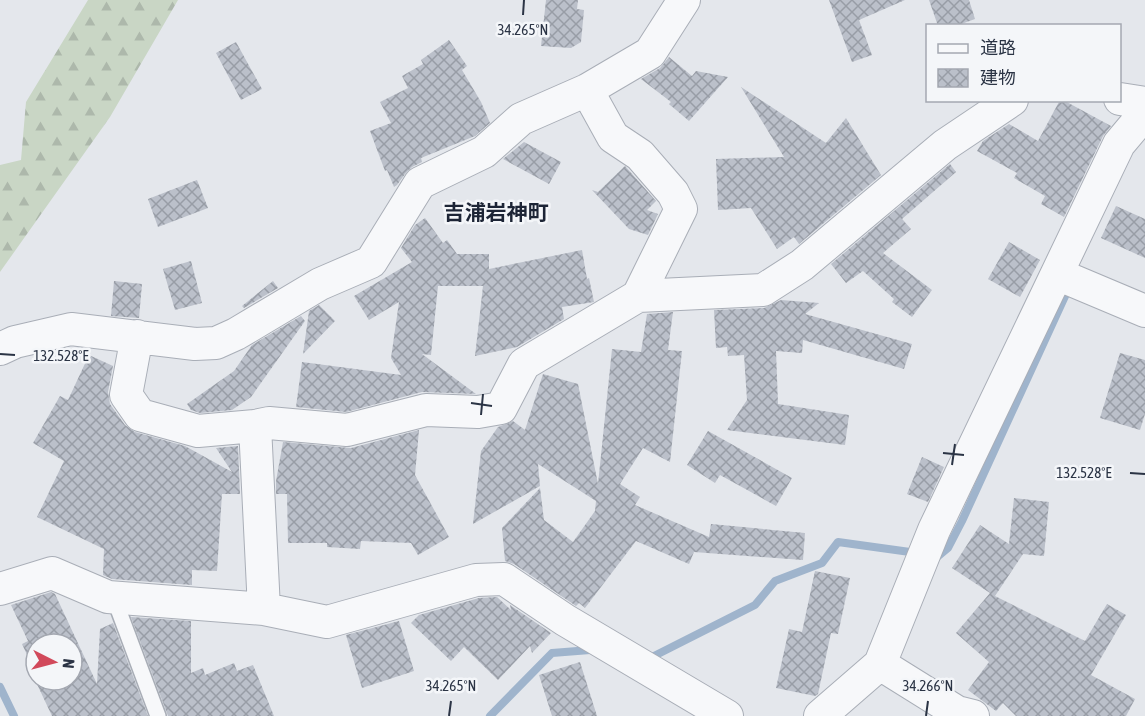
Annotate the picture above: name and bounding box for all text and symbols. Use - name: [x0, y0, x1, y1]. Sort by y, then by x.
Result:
- text: 34.265°N: [498, 21, 548, 38]
- legend: [926, 24, 1121, 102]
- text: 道路: [980, 37, 1016, 58]
- text: 建物: [980, 67, 1016, 88]
- district label: 吉浦岩神町: [444, 200, 549, 224]
- text: 132.528°E: [33, 347, 89, 364]
- text: 132.528°E: [1056, 464, 1112, 481]
- north arrow: [24, 632, 84, 692]
- text: N: [59, 658, 78, 669]
- text: 34.265°N: [426, 677, 476, 694]
- text: 34.266°N: [903, 677, 953, 694]

